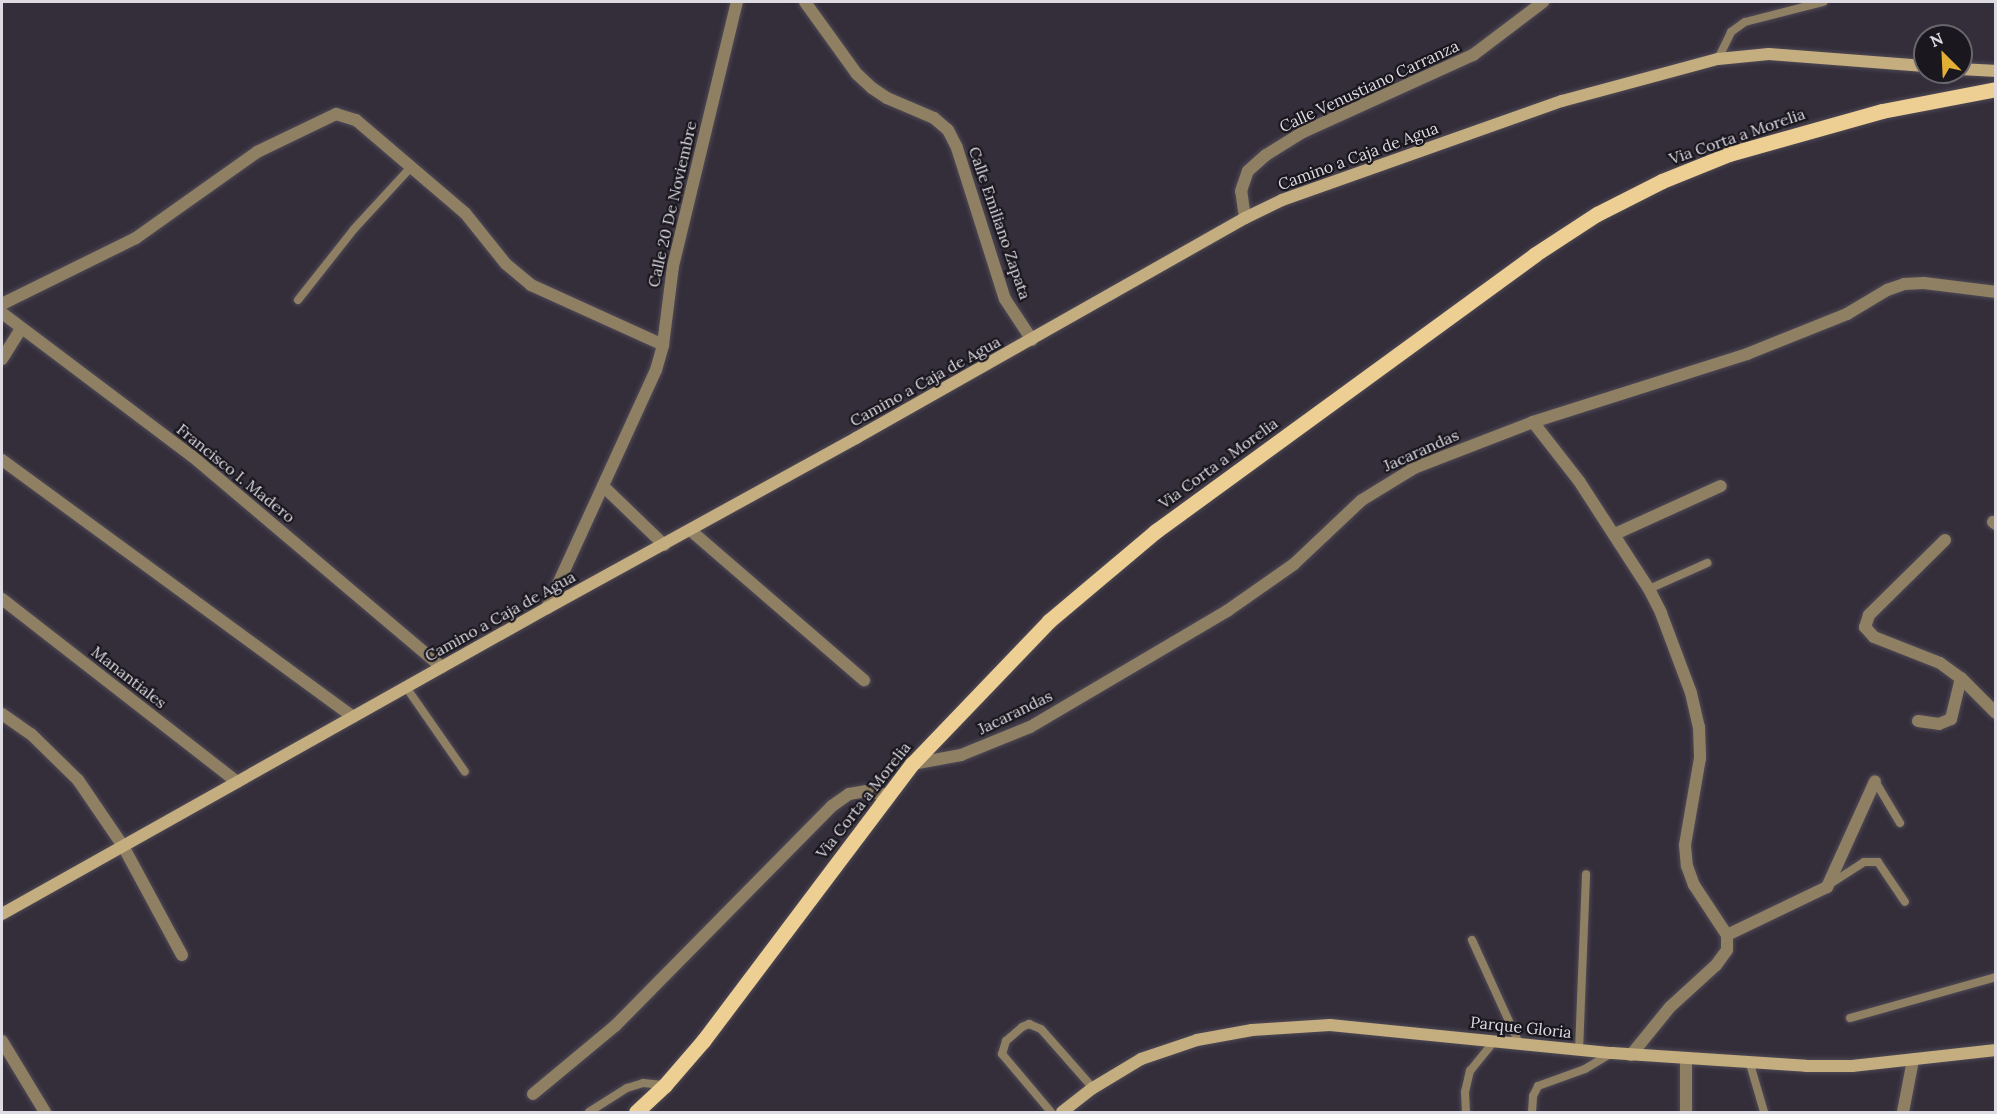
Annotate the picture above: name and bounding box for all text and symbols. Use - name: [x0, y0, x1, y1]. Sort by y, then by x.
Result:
- north arrow: [1913, 24, 1973, 84]
- text: N: [1927, 28, 1946, 51]
- street label: Calle Venustiano Carranza: [1276, 36, 1462, 136]
- street label: Via Corta a Morelia: [1667, 104, 1807, 168]
- street label: Camino a Caja de Agua: [1275, 118, 1441, 194]
- street label: Calle 20 De Noviembre: [644, 119, 700, 289]
- street label: Calle Emiliano Zapata: [965, 144, 1035, 302]
- street label: Camino a Caja de Agua: [846, 332, 1004, 430]
- street label: Via Corta a Morelia: [1155, 413, 1281, 513]
- street label: Francisco I. Madero: [173, 419, 299, 527]
- street label: Jacarandas: [1380, 425, 1462, 475]
- street label: Camino a Caja de Agua: [421, 567, 579, 665]
- street label: Manantiales: [88, 642, 170, 712]
- street label: Jacarandas: [975, 686, 1055, 738]
- street label: Via Corta a Morelia: [812, 738, 914, 862]
- street label: Parque Gloria: [1469, 1012, 1573, 1042]

